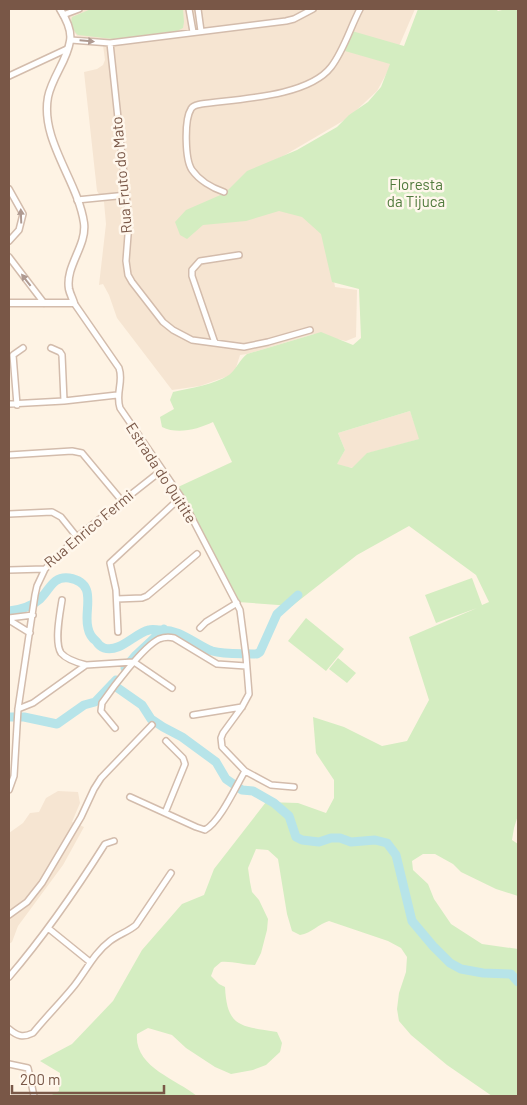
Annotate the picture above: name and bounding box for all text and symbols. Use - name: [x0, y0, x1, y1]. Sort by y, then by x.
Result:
- one-way arrow: [79, 37, 95, 45]
- street label: Rua Fruto do Mato: [107, 116, 135, 234]
- park label: Floresta da Tijuca: [387, 175, 445, 210]
- one-way arrow: [16, 207, 24, 223]
- one-way arrow: [21, 274, 32, 287]
- street label: Estrada do Quitite: [123, 419, 201, 526]
- street label: Rua Enrico Fermi: [40, 486, 137, 571]
- scale bar: [12, 1062, 165, 1094]
- text: 200 m: [20, 1070, 60, 1088]

